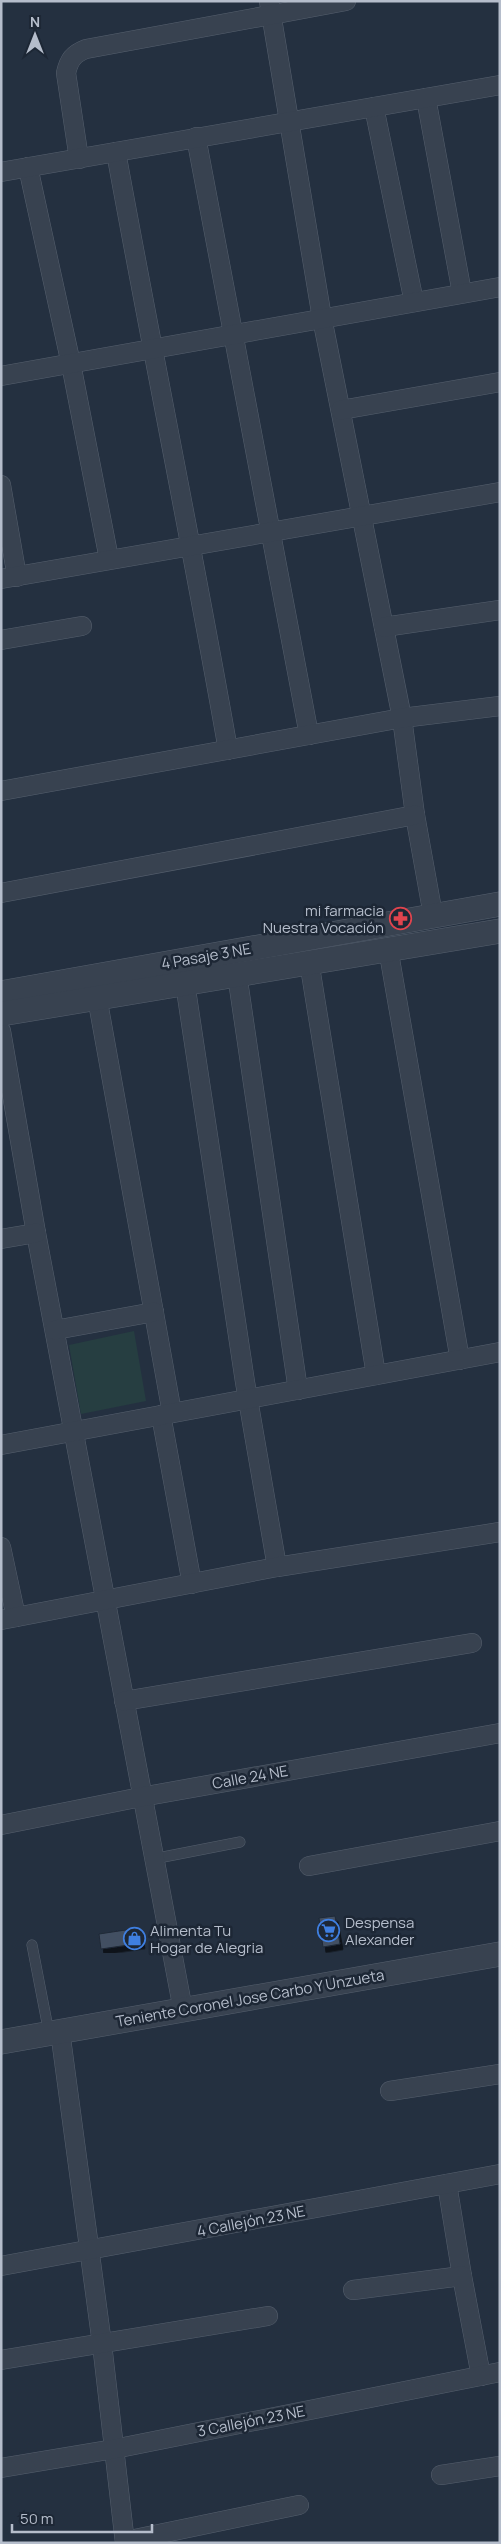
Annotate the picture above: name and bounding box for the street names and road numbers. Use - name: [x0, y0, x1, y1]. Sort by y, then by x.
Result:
- street label: 4 Pasaje 3 NE: [159, 938, 253, 974]
- street label: Calle 24 NE: [210, 1760, 290, 1794]
- street label: Teniente Coronel Jose Carbo Y Unzueta: [114, 1964, 386, 2032]
- street label: 4 Callejón 23 NE: [195, 2200, 307, 2242]
- street label: 3 Callejón 23 NE: [195, 2400, 307, 2442]

